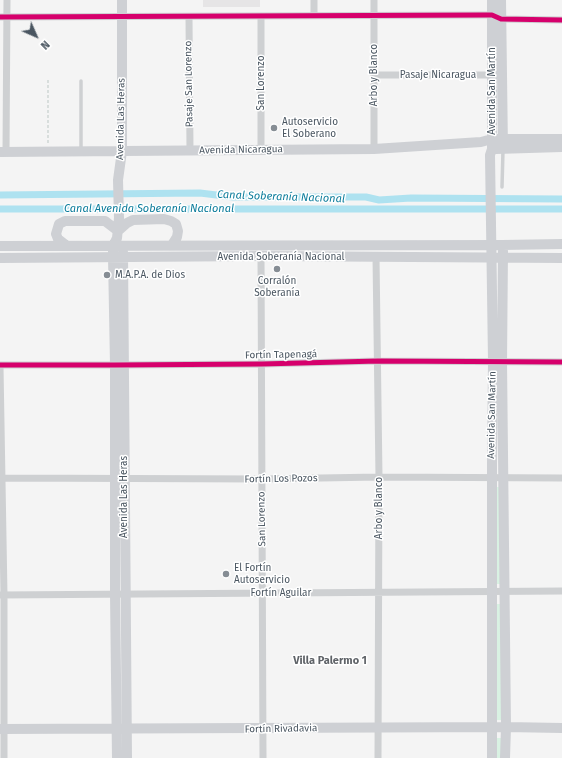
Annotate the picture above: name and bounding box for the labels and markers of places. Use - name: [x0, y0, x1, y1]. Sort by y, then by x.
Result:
- place label: Autoservicio El Soberano: [282, 116, 338, 140]
- marker: Autoservicio El Soberano: [269, 123, 279, 133]
- marker: Corralón Soberanía: [272, 264, 282, 274]
- place label: M.A.P.A. de Dios: [115, 269, 185, 281]
- marker: M.A.P.A. de Dios: [102, 270, 112, 280]
- place label: Corralón Soberanía: [254, 275, 300, 298]
- place label: El Fortín Autoservicio: [234, 562, 290, 586]
- marker: El Fortín Autoservicio: [221, 569, 231, 579]

